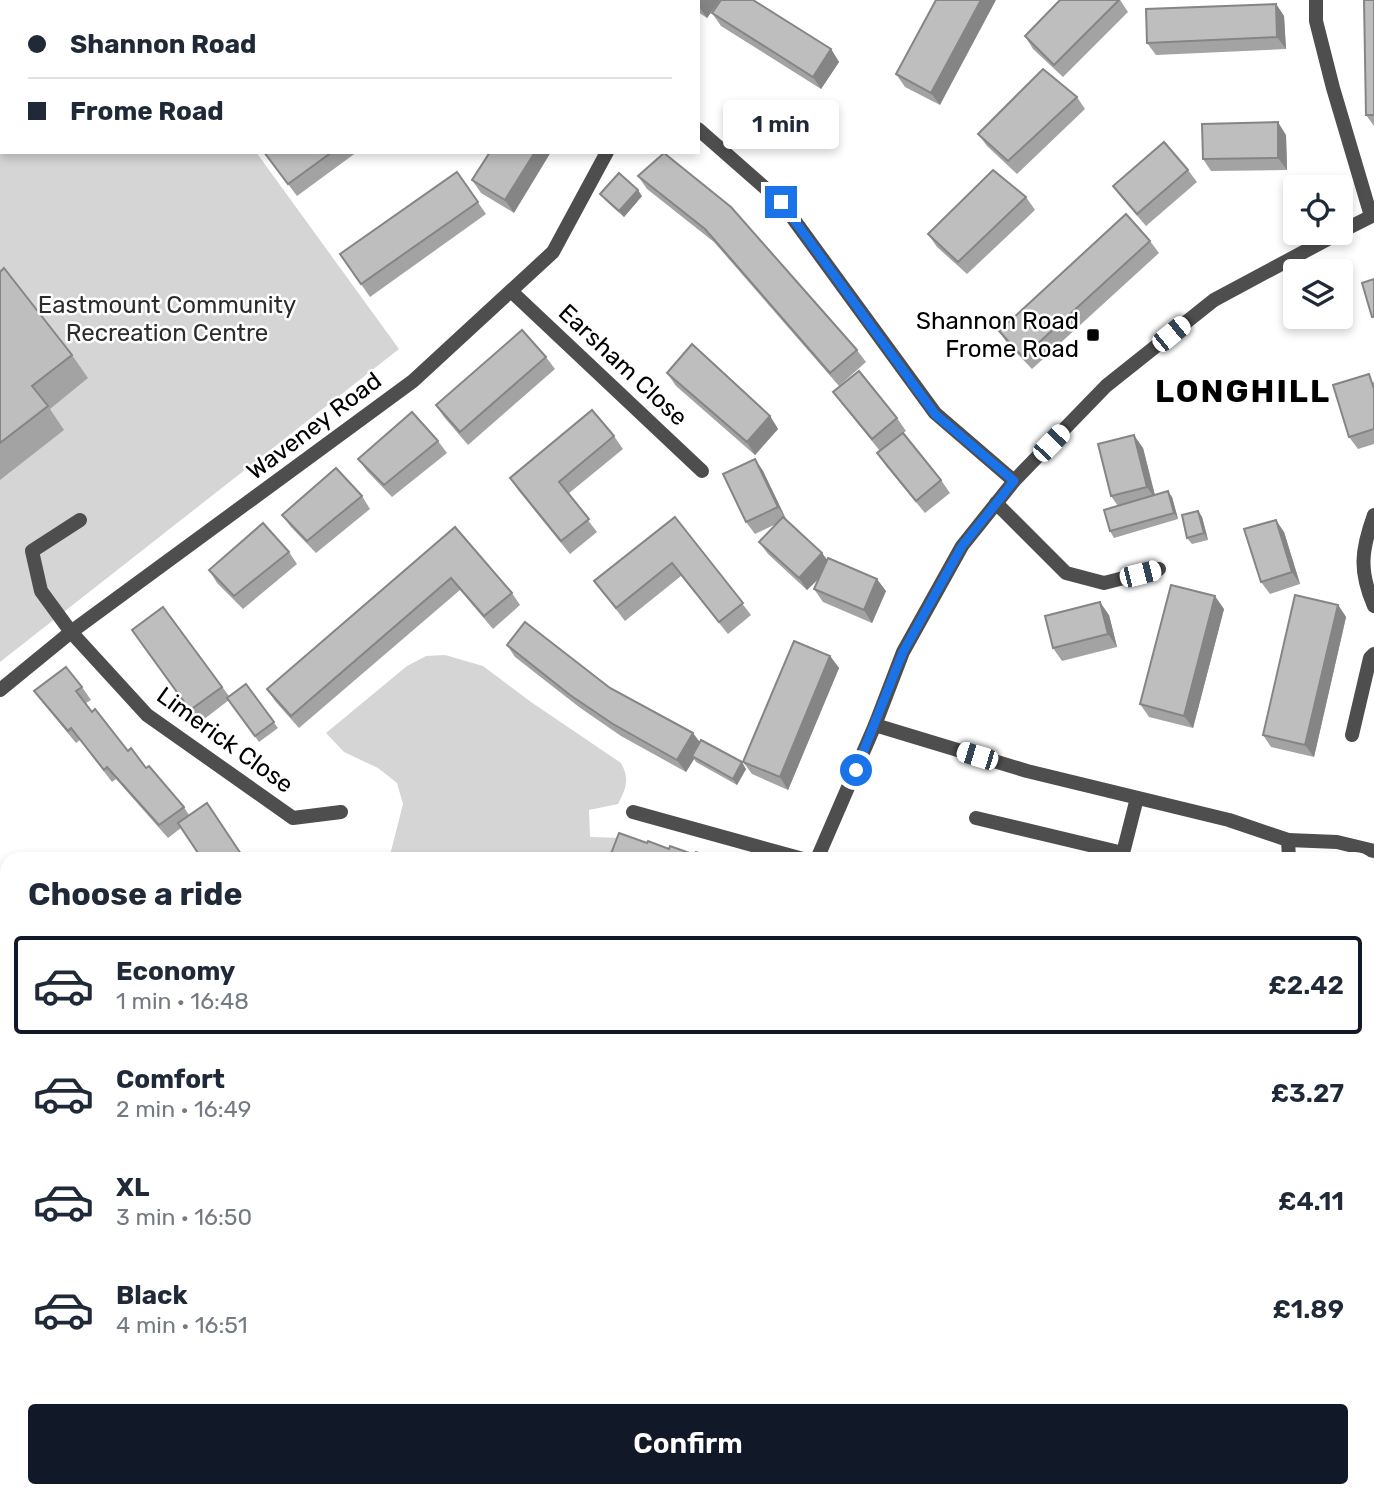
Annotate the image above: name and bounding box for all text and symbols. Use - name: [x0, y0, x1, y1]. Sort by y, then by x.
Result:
- text: Shannon Road: [70, 29, 256, 60]
- text: Frome Road: [70, 96, 224, 127]
- callout: 1 min: [723, 100, 839, 150]
- text: 1 min: [752, 110, 810, 138]
- map controls: [1283, 175, 1353, 329]
- button: locate: [1283, 175, 1353, 245]
- route end: [765, 186, 797, 218]
- button: layers: [1283, 259, 1353, 329]
- park label: Eastmount Community Recreation Centre: [38, 291, 296, 347]
- street label: Earsham Close: [553, 298, 693, 432]
- place label: Shannon Road Frome Road: [916, 307, 1079, 363]
- car: [1149, 313, 1194, 355]
- marker: Shannon Road Frome Road: [1085, 327, 1101, 343]
- street label: Waveney Road: [241, 366, 387, 486]
- district label: LONGHILL: [1155, 372, 1331, 410]
- car: [1029, 421, 1074, 465]
- car: [1118, 559, 1163, 589]
- street label: Limerick Close: [151, 681, 299, 799]
- car: [954, 740, 1001, 772]
- route start: [840, 754, 872, 786]
- text: Choose a ride: [28, 875, 242, 913]
- icon: car: [32, 954, 95, 1017]
- text: Economy: [116, 956, 235, 987]
- text: £2.42: [1268, 970, 1344, 1001]
- text: 1 min · 16:48: [116, 987, 249, 1015]
- icon: car: [32, 1062, 95, 1125]
- text: Comfort: [116, 1064, 225, 1095]
- text: £3.27: [1271, 1078, 1344, 1109]
- text: 2 min · 16:49: [116, 1095, 251, 1123]
- icon: car: [32, 1170, 95, 1233]
- text: XL: [116, 1172, 149, 1203]
- text: £4.11: [1278, 1186, 1344, 1217]
- text: 3 min · 16:50: [116, 1203, 252, 1231]
- icon: car: [32, 1278, 95, 1341]
- text: Black: [116, 1280, 188, 1311]
- text: £1.89: [1272, 1294, 1344, 1325]
- text: 4 min · 16:51: [116, 1311, 247, 1339]
- button: Confirm: [28, 1404, 1348, 1484]

